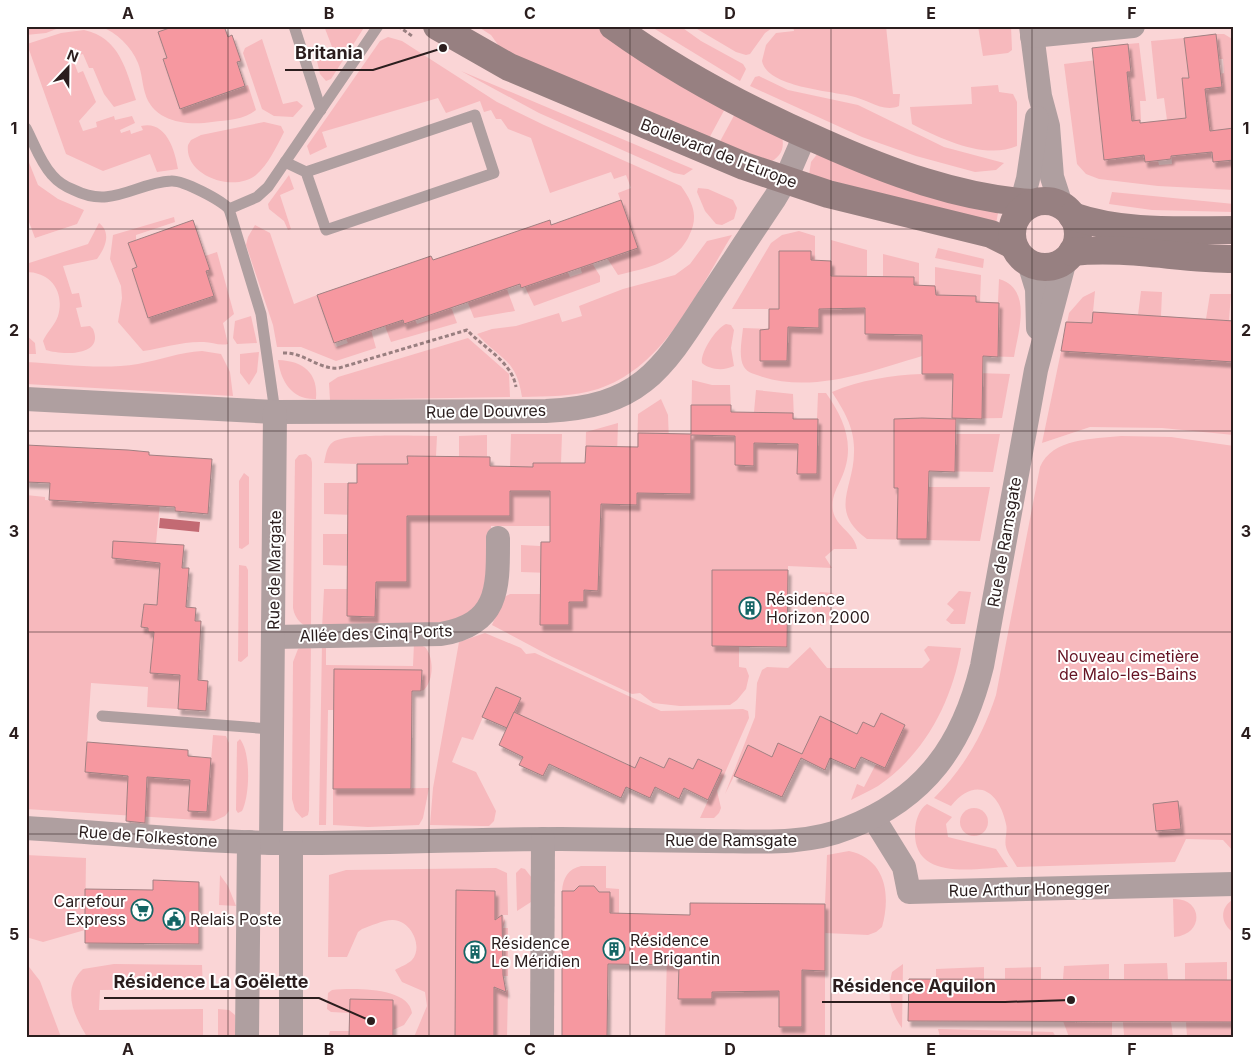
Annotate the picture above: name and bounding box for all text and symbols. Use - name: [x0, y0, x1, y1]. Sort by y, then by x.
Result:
- text: A: [122, 3, 134, 23]
- text: B: [324, 3, 334, 23]
- text: C: [524, 3, 536, 23]
- text: D: [724, 3, 736, 23]
- text: E: [926, 3, 936, 23]
- text: F: [1127, 3, 1137, 23]
- callout: Britania: [285, 37, 373, 70]
- north arrow: [42, 42, 92, 92]
- text: Britania: [295, 42, 363, 63]
- text: N: [65, 46, 81, 65]
- street label: Boulevard de l'Europe: [638, 114, 800, 192]
- text: 1: [11, 118, 17, 138]
- text: 1: [1243, 118, 1249, 138]
- text: 2: [9, 320, 19, 340]
- text: 2: [1241, 320, 1251, 340]
- street label: Rue de Douvres: [426, 400, 546, 422]
- street label: Rue de Ramsgate: [983, 475, 1025, 609]
- street label: Rue de Margate: [263, 510, 285, 630]
- text: 3: [9, 521, 19, 541]
- text: 3: [1241, 521, 1251, 541]
- place label: Résidence Horizon 2000: [766, 589, 870, 627]
- building icon: Résidence Horizon 2000: [738, 596, 762, 620]
- street label: Allée des Cinq Ports: [299, 620, 453, 646]
- park label: Nouveau cimetière de Malo-les-Bains: [1057, 646, 1199, 684]
- text: 4: [9, 723, 20, 743]
- text: 4: [1241, 723, 1252, 743]
- street label: Rue de Folkestone: [78, 821, 218, 851]
- street label: Rue de Ramsgate: [665, 830, 797, 850]
- street label: Rue Arthur Honegger: [948, 878, 1110, 900]
- place label: Carrefour Express: [53, 891, 126, 929]
- supermarket icon: Carrefour Express: [130, 898, 154, 922]
- public building icon: Relais Poste: [162, 907, 186, 931]
- place label: Relais Poste: [190, 909, 282, 929]
- text: 5: [9, 924, 19, 944]
- text: 5: [1241, 924, 1251, 944]
- place label: Résidence Le Brigantin: [630, 930, 720, 968]
- place label: Résidence Le Méridien: [491, 933, 580, 971]
- building icon: Résidence Le Brigantin: [602, 937, 626, 961]
- building icon: Résidence Le Méridien: [463, 940, 487, 964]
- callout: Résidence La Goëlette: [104, 965, 319, 998]
- callout: Résidence Aquilon: [822, 969, 1005, 1002]
- text: Résidence La Goëlette: [114, 971, 309, 992]
- text: Résidence Aquilon: [832, 975, 996, 996]
- text: A: [122, 1039, 134, 1059]
- text: B: [324, 1039, 334, 1059]
- text: C: [524, 1039, 536, 1059]
- text: D: [724, 1039, 736, 1059]
- text: E: [926, 1039, 936, 1059]
- text: F: [1127, 1039, 1137, 1059]

